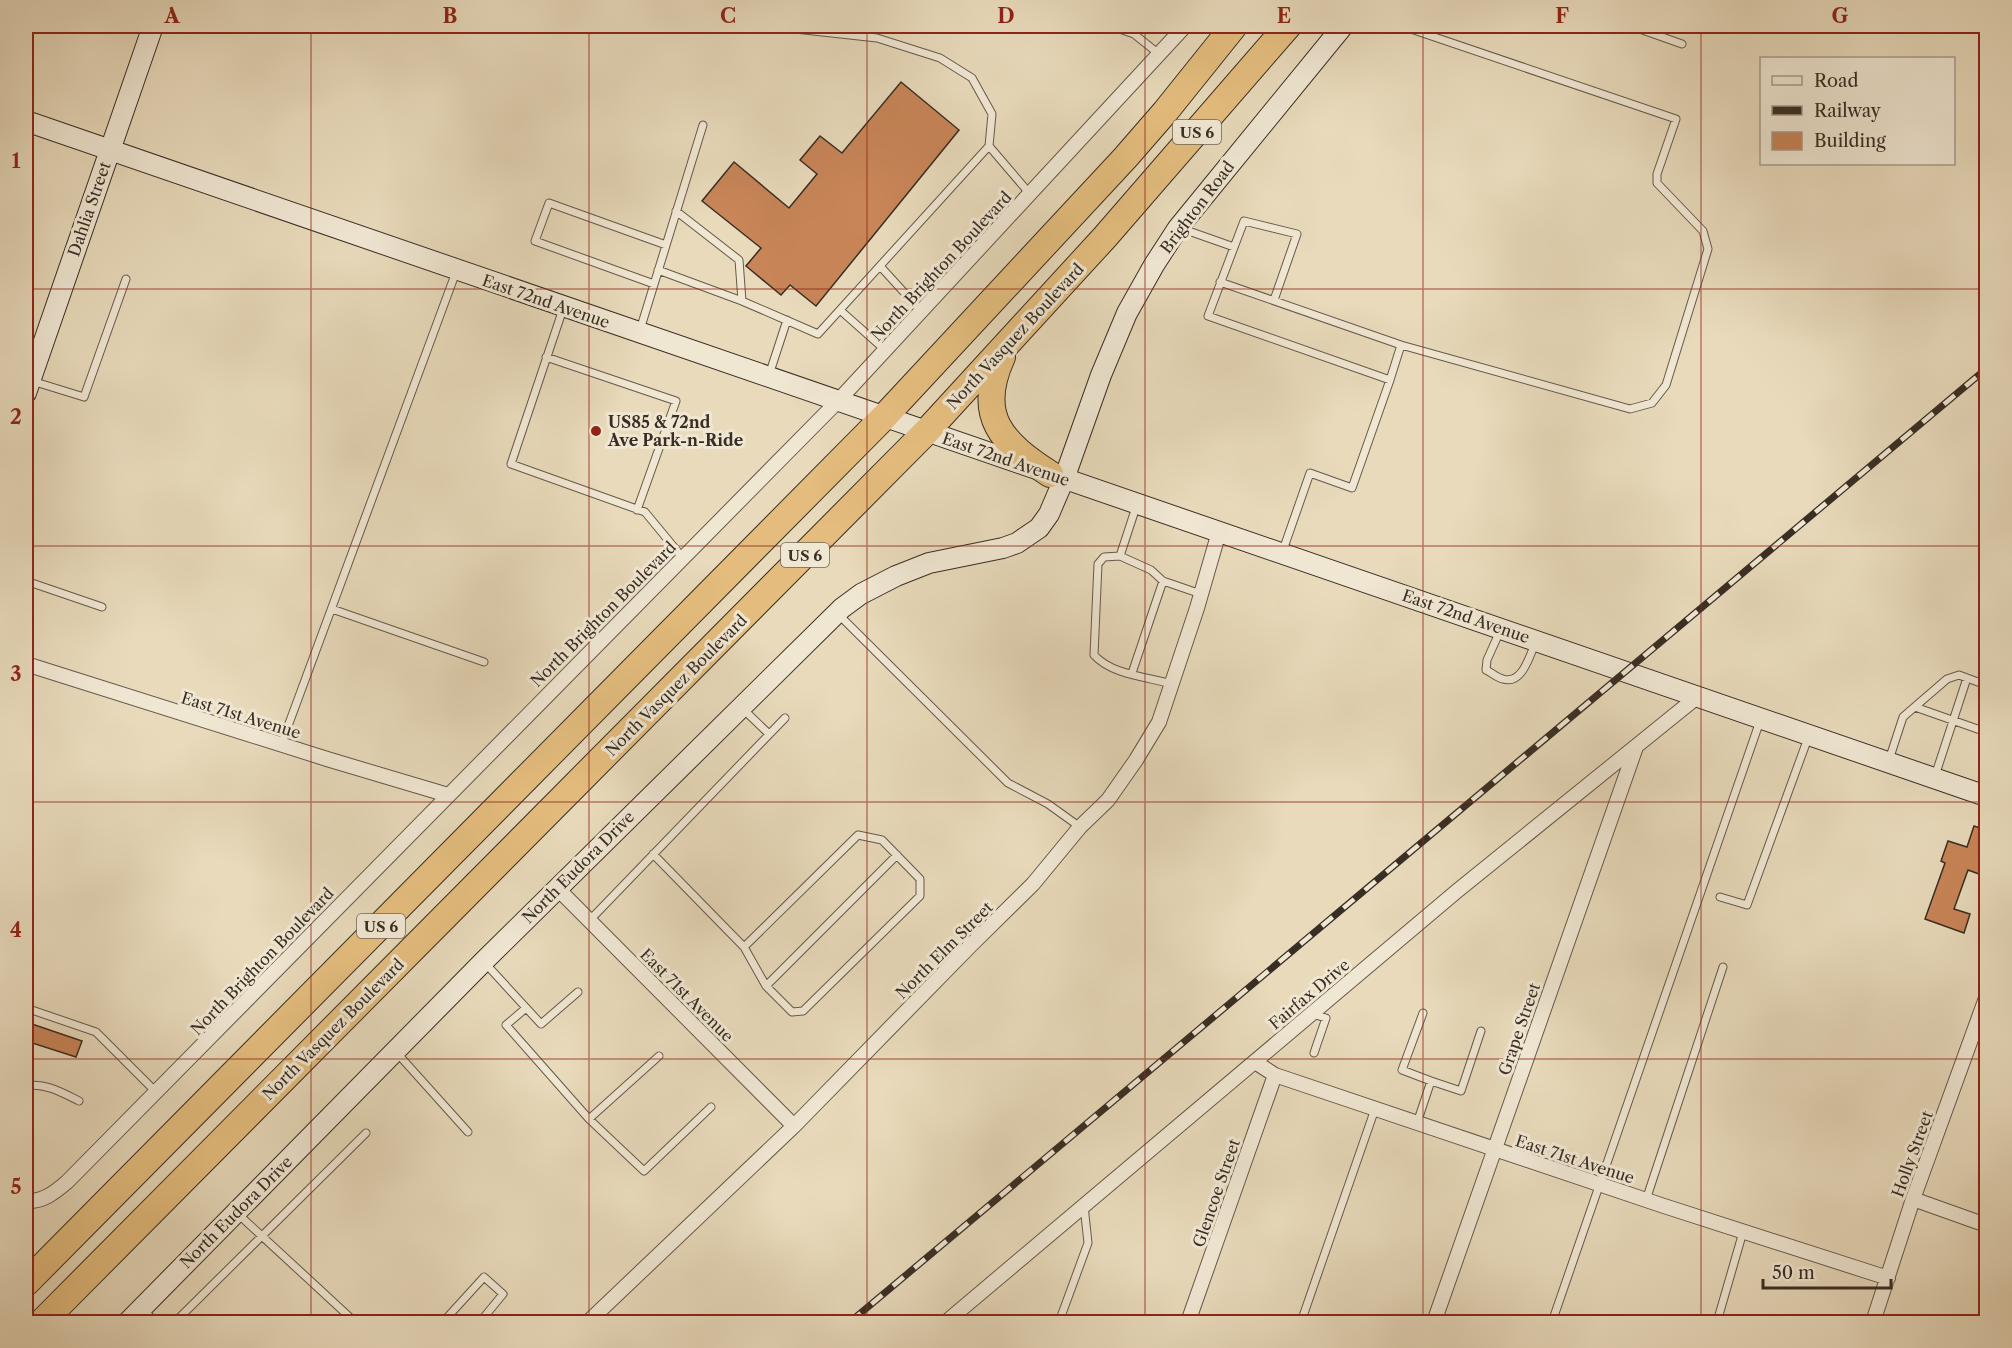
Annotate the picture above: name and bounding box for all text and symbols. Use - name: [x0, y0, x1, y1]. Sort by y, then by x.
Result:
- text: A: [163, 4, 180, 28]
- text: B: [443, 4, 458, 28]
- text: C: [720, 4, 736, 28]
- text: D: [997, 4, 1015, 28]
- text: E: [1277, 4, 1291, 28]
- text: F: [1555, 4, 1569, 28]
- text: G: [1832, 4, 1849, 28]
- legend: [1760, 57, 1955, 165]
- text: Road: [1814, 70, 1859, 92]
- text: Railway: [1814, 100, 1882, 122]
- road number: US 6: [1173, 120, 1221, 144]
- text: Building: [1814, 130, 1886, 152]
- text: 1: [12, 149, 21, 173]
- street label: Brighton Road: [1156, 157, 1238, 257]
- street label: Dahlia Street: [63, 159, 115, 259]
- street label: North Brighton Boulevard: [866, 187, 1016, 345]
- street label: North Vasquez Boulevard: [942, 259, 1088, 413]
- street label: East 72nd Avenue: [480, 270, 612, 332]
- text: 2: [10, 405, 22, 429]
- place label: US85 & 72nd Ave Park-n-Ride: [607, 412, 744, 450]
- marker: US85 & 72nd Ave Park-n-Ride: [589, 424, 603, 438]
- street label: East 72nd Avenue: [940, 428, 1072, 490]
- street label: North Brighton Boulevard: [526, 537, 680, 691]
- road number: US 6: [781, 543, 829, 567]
- street label: East 72nd Avenue: [1400, 585, 1532, 647]
- street label: North Vasquez Boulevard: [601, 610, 751, 760]
- text: 3: [10, 662, 22, 686]
- street label: East 71st Avenue: [179, 687, 303, 743]
- street label: North Eudora Drive: [518, 807, 638, 927]
- street label: North Brighton Boulevard: [186, 883, 338, 1039]
- street label: North Elm Street: [891, 897, 997, 1003]
- road number: US 6: [357, 914, 405, 938]
- text: 4: [10, 918, 22, 942]
- street label: East 71st Avenue: [636, 944, 738, 1046]
- street label: North Vasquez Boulevard: [258, 954, 408, 1104]
- street label: Fairfax Drive: [1265, 955, 1353, 1033]
- street label: Grape Street: [1494, 980, 1544, 1078]
- street label: Holly Street: [1887, 1108, 1937, 1200]
- street label: East 71st Avenue: [1513, 1130, 1637, 1188]
- street label: Glencoe Street: [1188, 1136, 1244, 1250]
- street label: North Eudora Drive: [176, 1152, 296, 1272]
- text: 5: [10, 1175, 22, 1199]
- scale bar: [1763, 1252, 1890, 1290]
- text: 50 m: [1772, 1262, 1815, 1284]

